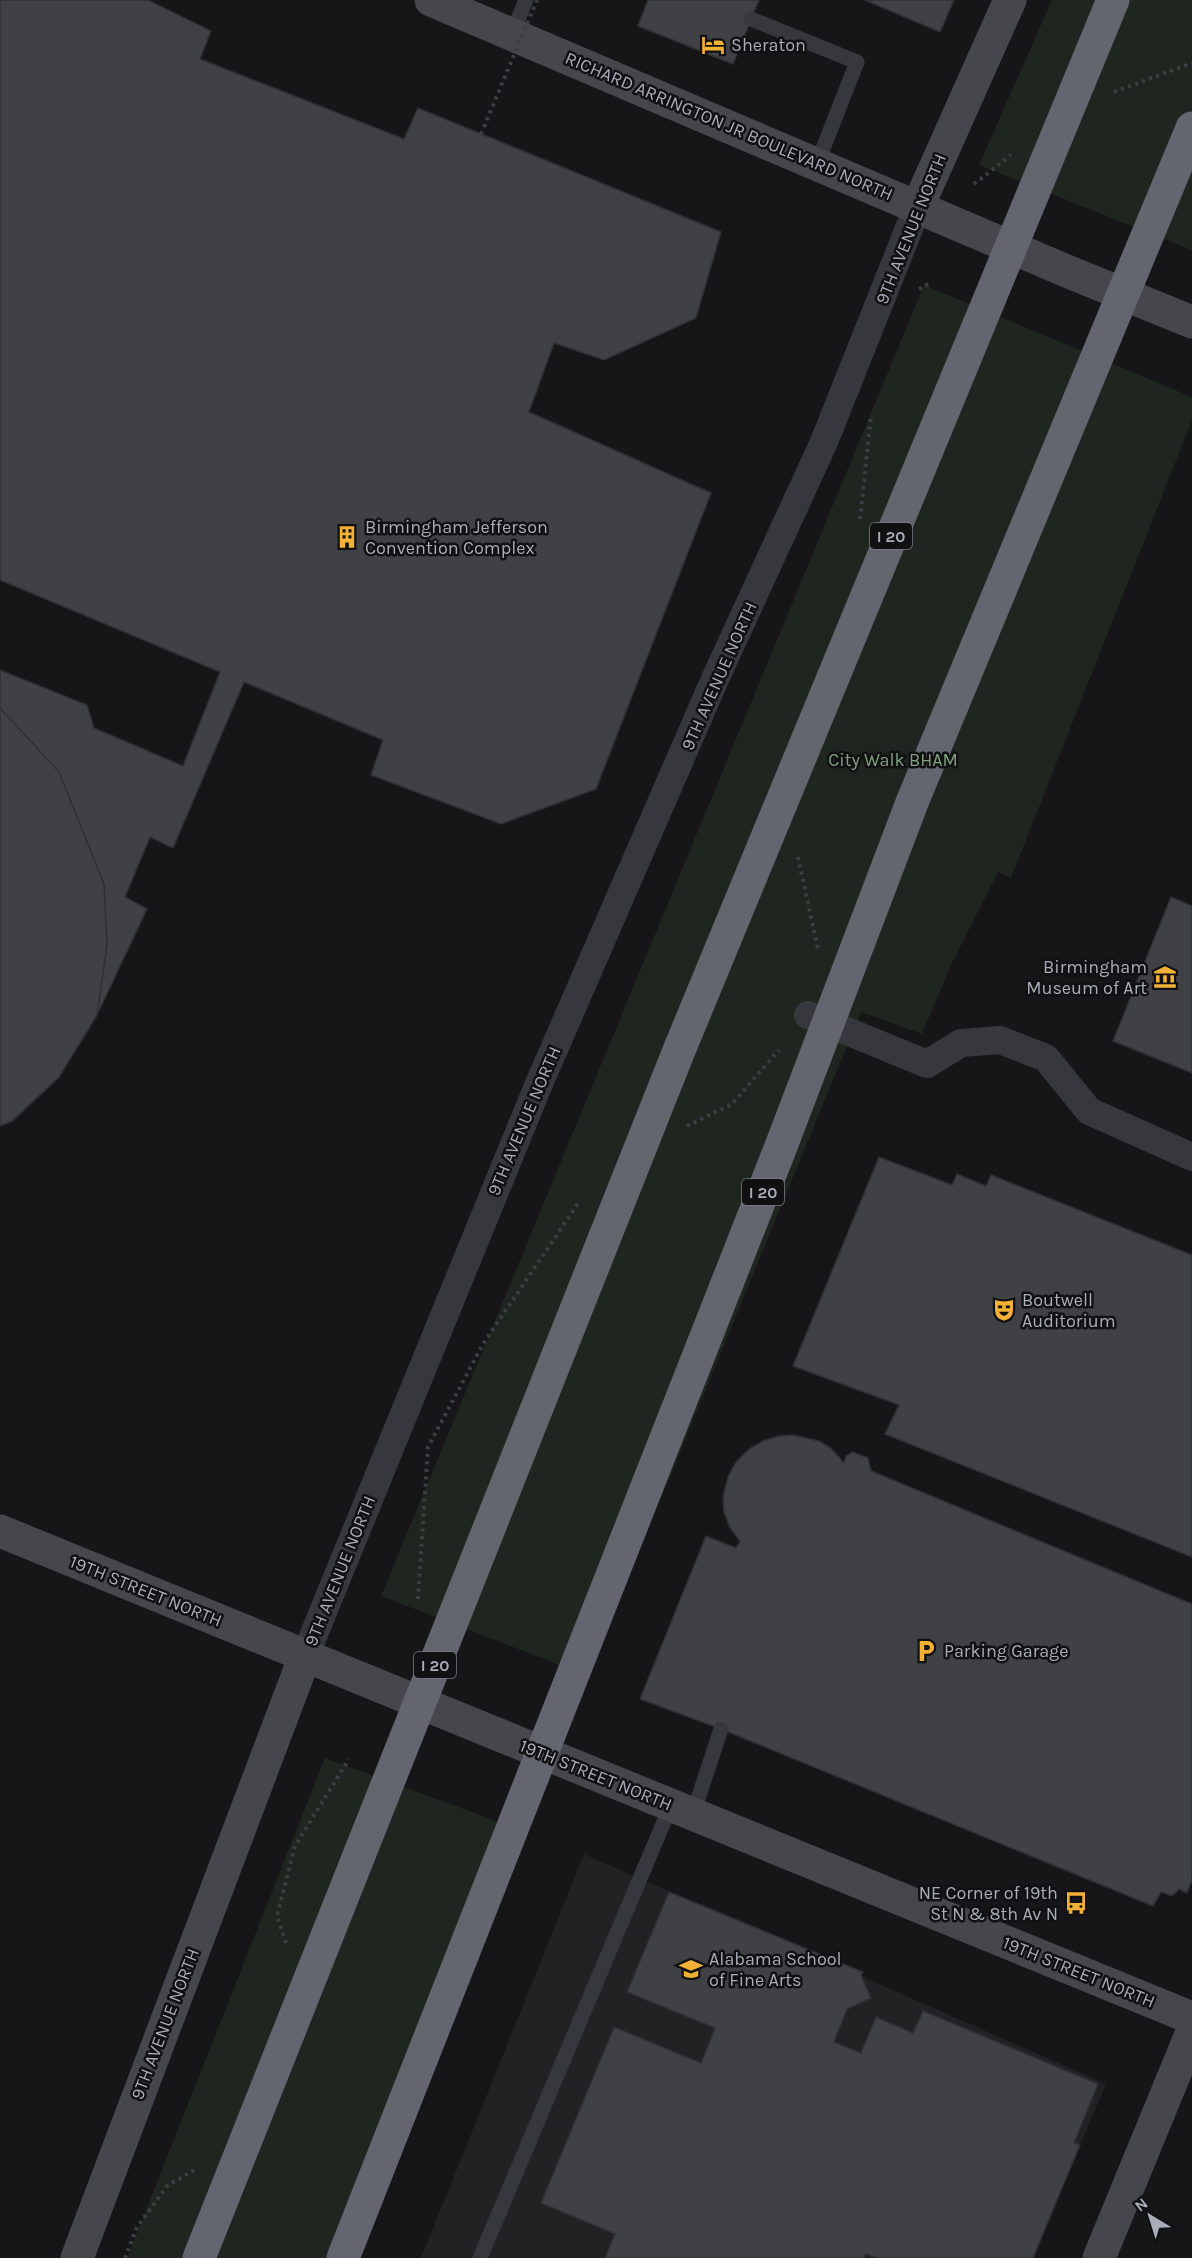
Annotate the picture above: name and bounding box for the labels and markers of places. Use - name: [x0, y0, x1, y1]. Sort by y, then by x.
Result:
- hotel icon: Sheraton: [700, 32, 726, 58]
- place label: Sheraton: [731, 34, 806, 56]
- place label: Birmingham Jefferson Convention Complex: [365, 516, 548, 559]
- building icon: Birmingham Jefferson Convention Complex: [334, 524, 360, 550]
- place label: Birmingham Museum of Art: [1026, 956, 1147, 999]
- museum icon: Birmingham Museum of Art: [1152, 964, 1178, 990]
- place label: Boutwell Auditorium: [1022, 1289, 1115, 1332]
- theatre icon: Boutwell Auditorium: [991, 1297, 1017, 1323]
- parking icon: Parking Garage: [913, 1638, 939, 1664]
- place label: Parking Garage: [944, 1640, 1069, 1662]
- place label: NE Corner of 19th St N & 8th Av N: [919, 1882, 1058, 1925]
- bus stop icon: NE Corner of 19th St N & 8th Av N: [1063, 1890, 1089, 1916]
- place label: Alabama School of Fine Arts: [709, 1948, 842, 1991]
- school or university icon: Alabama School of Fine Arts: [678, 1956, 704, 1982]

